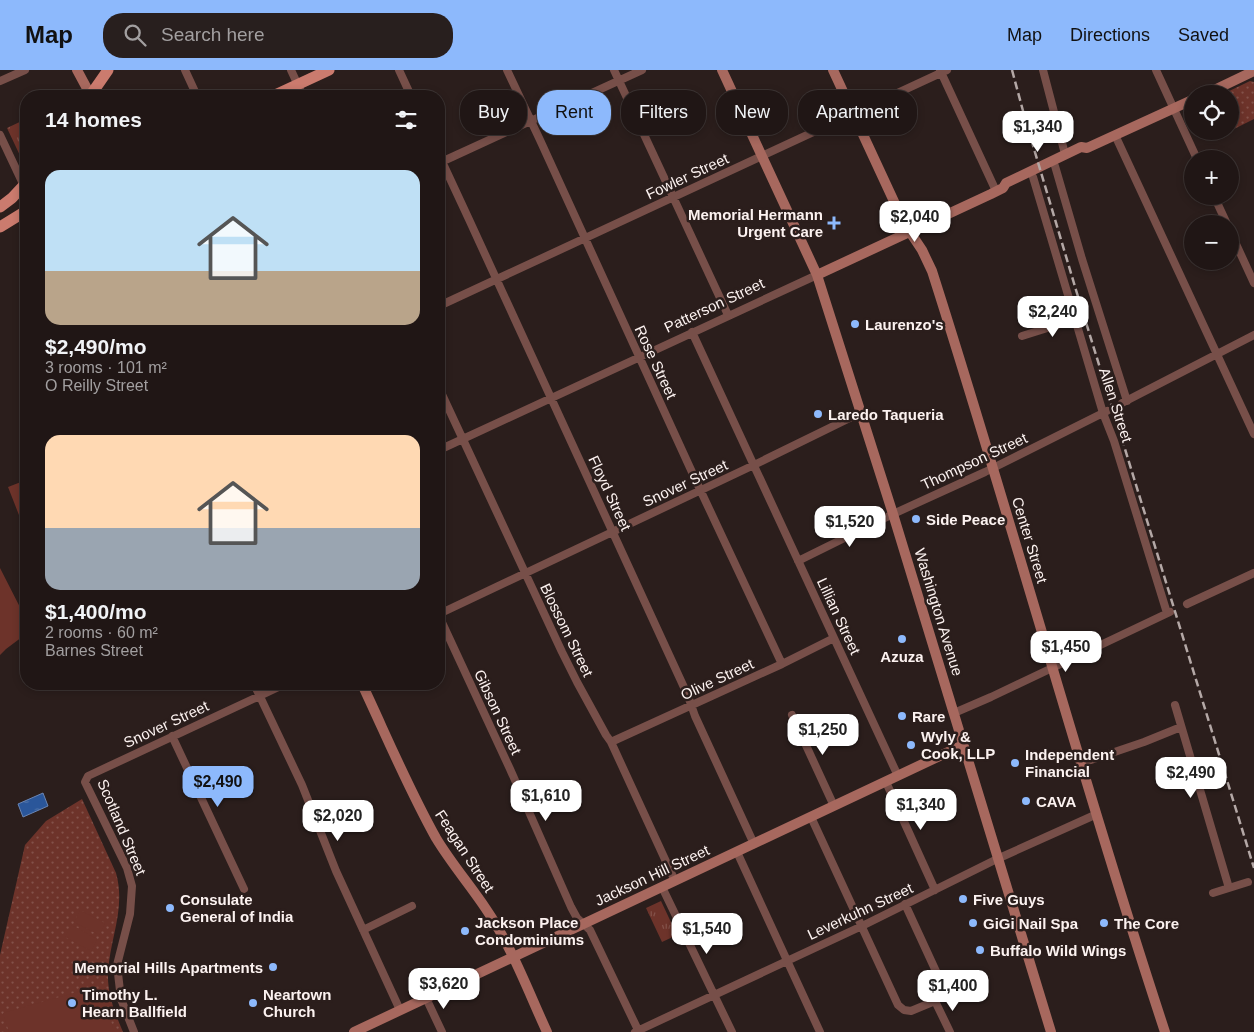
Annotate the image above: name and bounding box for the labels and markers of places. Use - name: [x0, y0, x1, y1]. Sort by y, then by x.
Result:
- pin: $1,340: [997, 111, 1079, 153]
- pin: $2,040: [874, 200, 956, 243]
- place label: Memorial Hermann Urgent Care: [688, 206, 823, 240]
- marker: Memorial Hermann Urgent Care: [827, 216, 841, 230]
- pin: $2,240: [1012, 296, 1094, 338]
- place label: Laurenzo's: [865, 316, 944, 333]
- marker: Laurenzo's: [849, 318, 861, 330]
- place label: Laredo Taqueria: [828, 406, 944, 423]
- marker: Laredo Taqueria: [812, 408, 824, 420]
- pin: $1,520: [809, 506, 891, 548]
- place label: Side Peace: [926, 511, 1005, 528]
- marker: Side Peace: [910, 513, 922, 525]
- pin: $1,450: [1025, 630, 1107, 673]
- marker: Azuza: [896, 633, 908, 645]
- place label: Azuza: [880, 648, 924, 665]
- place label: Rare: [912, 708, 945, 725]
- marker: Rare: [896, 710, 908, 722]
- pin: $1,250: [782, 714, 864, 756]
- place label: Wyly & Cook, LLP: [921, 728, 995, 762]
- marker: Wyly & Cook, LLP: [905, 739, 917, 751]
- place label: Independent Financial: [1025, 746, 1114, 780]
- pin: $2,490: [1150, 756, 1232, 799]
- marker: Independent Financial: [1009, 757, 1021, 769]
- pin: $2,490: [177, 766, 259, 808]
- pin: $1,610: [505, 780, 587, 822]
- pin: $1,340: [880, 788, 962, 831]
- place label: CAVA: [1036, 793, 1076, 810]
- marker: CAVA: [1020, 795, 1032, 807]
- pin: $2,020: [297, 800, 379, 842]
- place label: Consulate General of India: [180, 891, 294, 925]
- place label: Five Guys: [973, 891, 1045, 908]
- marker: Five Guys: [957, 893, 969, 905]
- marker: Consulate General of India: [164, 902, 176, 914]
- pin: $1,540: [666, 912, 748, 955]
- place label: Jackson Place Condominiums: [475, 914, 584, 948]
- place label: GiGi Nail Spa: [983, 915, 1079, 932]
- place label: The Core: [1114, 915, 1179, 932]
- marker: GiGi Nail Spa: [967, 917, 979, 929]
- marker: The Core: [1098, 917, 1110, 929]
- marker: Jackson Place Condominiums: [459, 925, 471, 937]
- place label: Buffalo Wild Wings: [990, 942, 1126, 959]
- marker: Buffalo Wild Wings: [974, 944, 986, 956]
- place label: Memorial Hills Apartments: [74, 959, 263, 976]
- marker: Memorial Hills Apartments: [267, 961, 279, 973]
- pin: $3,620: [403, 968, 485, 1010]
- pin: $1,400: [912, 970, 994, 1012]
- place label: Timothy L. Hearn Ballfield: [82, 986, 187, 1020]
- place label: Neartown Church: [263, 986, 331, 1020]
- marker: Timothy L. Hearn Ballfield: [66, 997, 78, 1009]
- marker: Neartown Church: [247, 997, 259, 1009]

